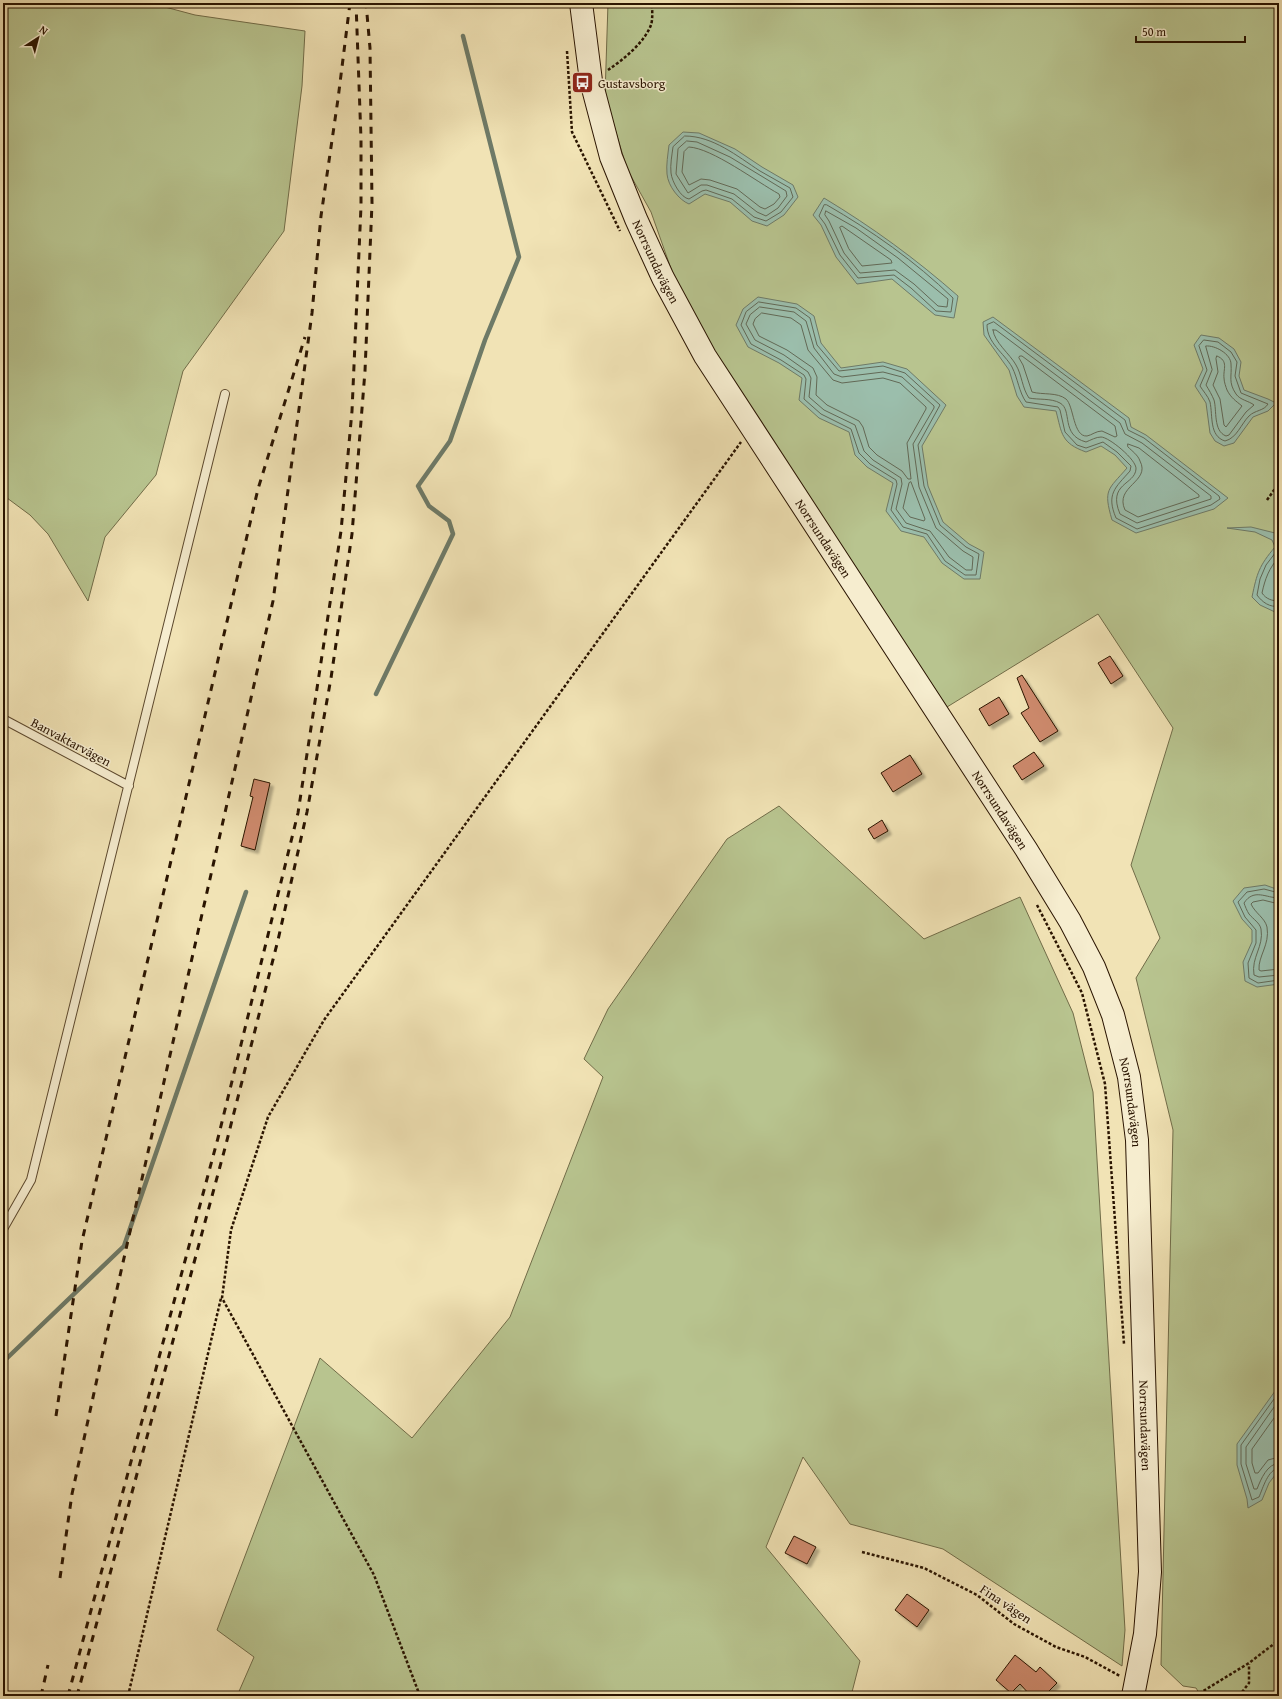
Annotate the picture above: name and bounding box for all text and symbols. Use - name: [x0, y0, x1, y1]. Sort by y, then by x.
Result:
- north arrow: [18, 18, 58, 58]
- scale bar: [1136, 18, 1245, 44]
- text: N: [36, 21, 52, 39]
- text: 50 m: [1142, 23, 1166, 40]
- bus stop icon: Gustavsborg: [570, 70, 596, 96]
- place label: Gustavsborg: [598, 74, 666, 93]
- street label: Norrsundavägen: [628, 216, 685, 307]
- street label: Norrsundavägen: [791, 495, 857, 582]
- street label: Banvaktarvägen: [28, 713, 115, 771]
- street label: Norrsundavägen: [968, 767, 1034, 854]
- street label: Norrsundavägen: [1115, 1055, 1147, 1148]
- street label: Norrsundavägen: [1135, 1380, 1156, 1472]
- street label: Fina vägen: [976, 1580, 1036, 1629]

